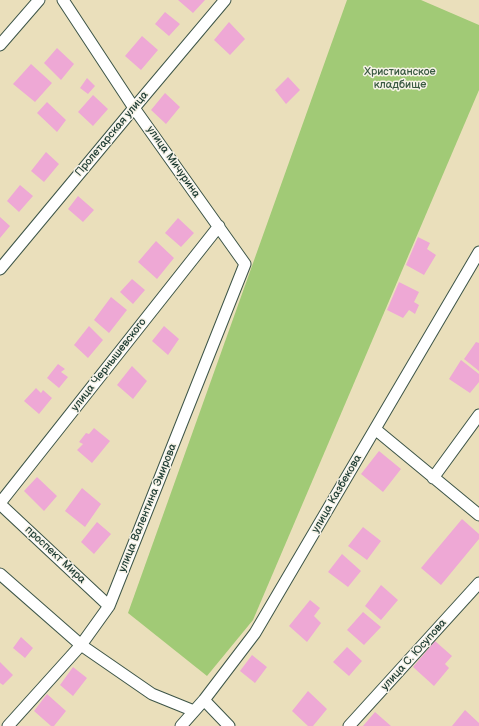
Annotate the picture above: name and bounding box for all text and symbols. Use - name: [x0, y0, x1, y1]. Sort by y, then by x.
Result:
- park label: Христианское кладбище: [364, 65, 436, 91]
- street label: Пролетарская улица: [73, 89, 151, 179]
- street label: улица Мичурина: [143, 124, 203, 200]
- street label: улица Чернышевского: [69, 316, 149, 414]
- street label: улица Валентина Эмирова: [116, 442, 180, 574]
- street label: улица Казбекова: [309, 453, 365, 535]
- street label: проспект Мира: [22, 524, 88, 586]
- street label: улица С. Юсупова: [378, 617, 450, 693]

